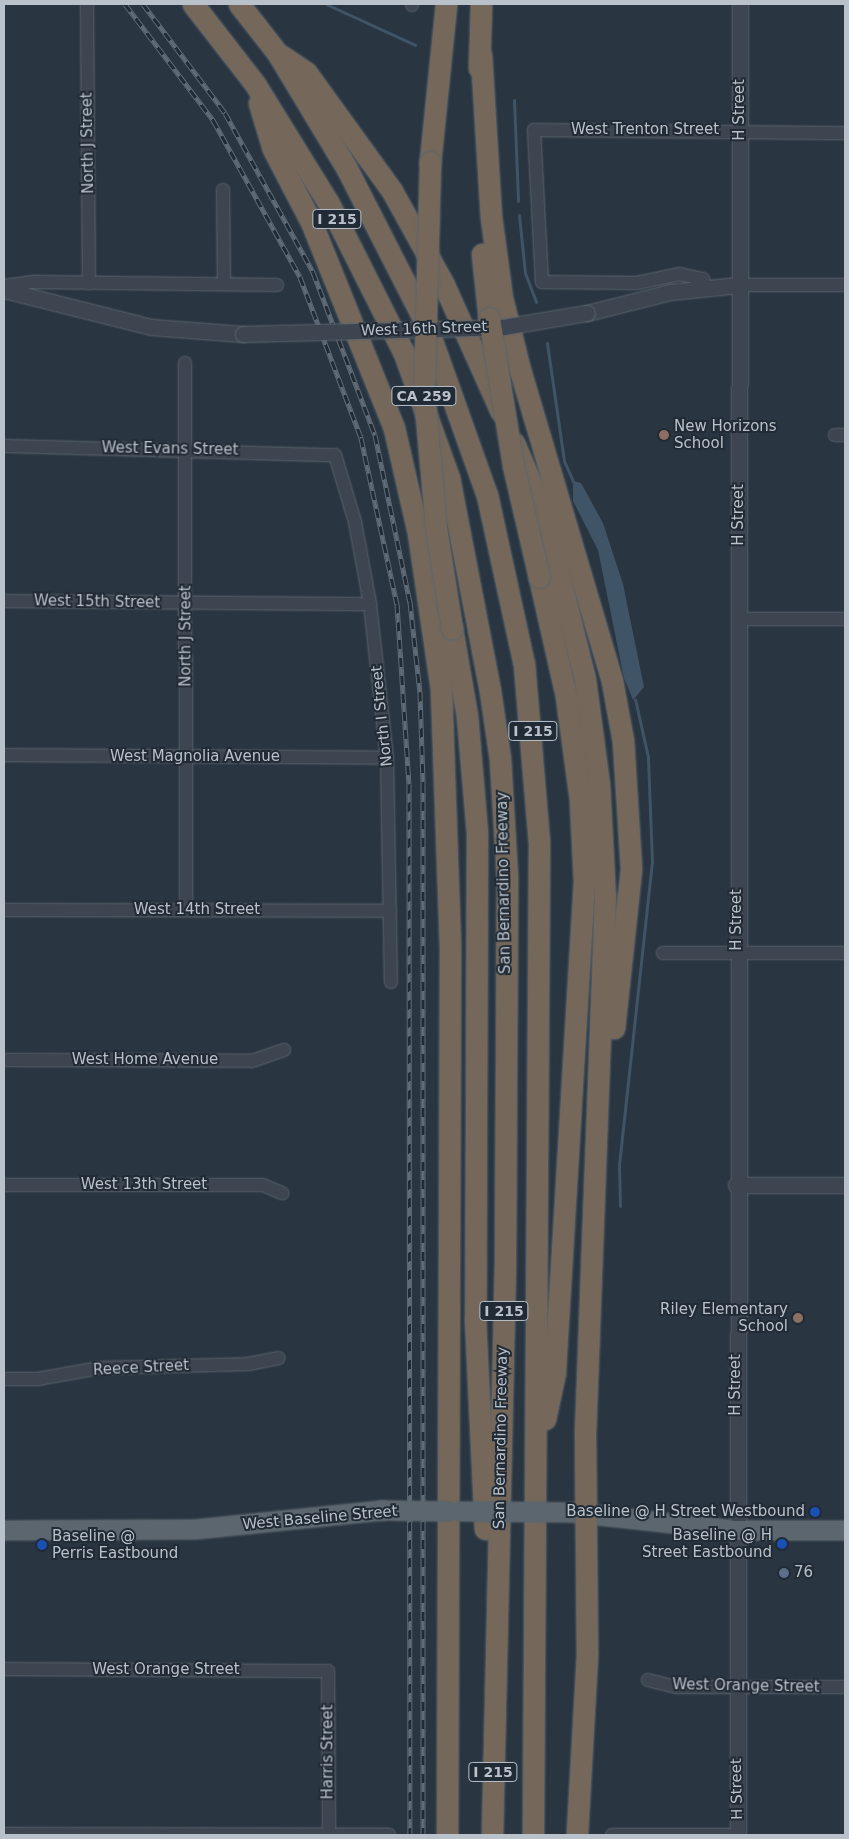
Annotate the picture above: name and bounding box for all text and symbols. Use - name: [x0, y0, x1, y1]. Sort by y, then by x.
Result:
- street label: H Street: [731, 79, 749, 141]
- street label: North J Street: [78, 92, 98, 194]
- street label: West Trenton Street: [571, 121, 719, 139]
- road number: I 215: [312, 208, 362, 230]
- street label: West 16th Street: [360, 318, 488, 340]
- road number: CA 259: [390, 384, 458, 408]
- place label: New Horizons School: [674, 417, 777, 452]
- marker: New Horizons School: [658, 429, 670, 441]
- street label: West Evans Street: [101, 439, 239, 459]
- street label: H Street: [730, 484, 748, 546]
- street label: North J Street: [177, 585, 195, 687]
- street label: West 15th Street: [34, 592, 160, 612]
- street label: North I Street: [368, 665, 396, 767]
- road number: I 215: [508, 719, 558, 742]
- street label: West Magnolia Avenue: [110, 748, 280, 766]
- street label: San Bernardino Freeway: [493, 792, 515, 974]
- street label: H Street: [728, 889, 746, 951]
- street label: West 14th Street: [134, 901, 260, 919]
- street label: West Home Avenue: [72, 1051, 218, 1069]
- street label: West 13th Street: [81, 1176, 207, 1194]
- road number: I 215: [479, 1300, 529, 1322]
- place label: Riley Elementary School: [660, 1300, 788, 1335]
- marker: Riley Elementary School: [792, 1312, 804, 1324]
- street label: San Bernardino Freeway: [490, 1347, 512, 1529]
- street label: H Street: [727, 1354, 745, 1416]
- street label: Reece Street: [93, 1356, 189, 1380]
- street label: West Baseline Street: [242, 1502, 398, 1534]
- place label: Baseline @ H Street Westbound: [566, 1503, 805, 1521]
- marker: Baseline @ H Street Westbound: [809, 1506, 821, 1518]
- place label: Baseline @ H Street Eastbound: [642, 1526, 772, 1561]
- place label: Baseline @ Perris Eastbound: [52, 1527, 178, 1562]
- marker: Baseline @ H Street Eastbound: [776, 1538, 788, 1550]
- marker: Baseline @ Perris Eastbound: [36, 1539, 48, 1551]
- place label: 76: [794, 1564, 813, 1582]
- marker: 76: [778, 1567, 790, 1579]
- street label: West Orange Street: [92, 1661, 240, 1679]
- street label: West Orange Street: [672, 1676, 820, 1696]
- street label: Harris Street: [319, 1705, 337, 1799]
- street label: H Street: [727, 1758, 747, 1820]
- road number: I 215: [468, 1760, 518, 1784]

